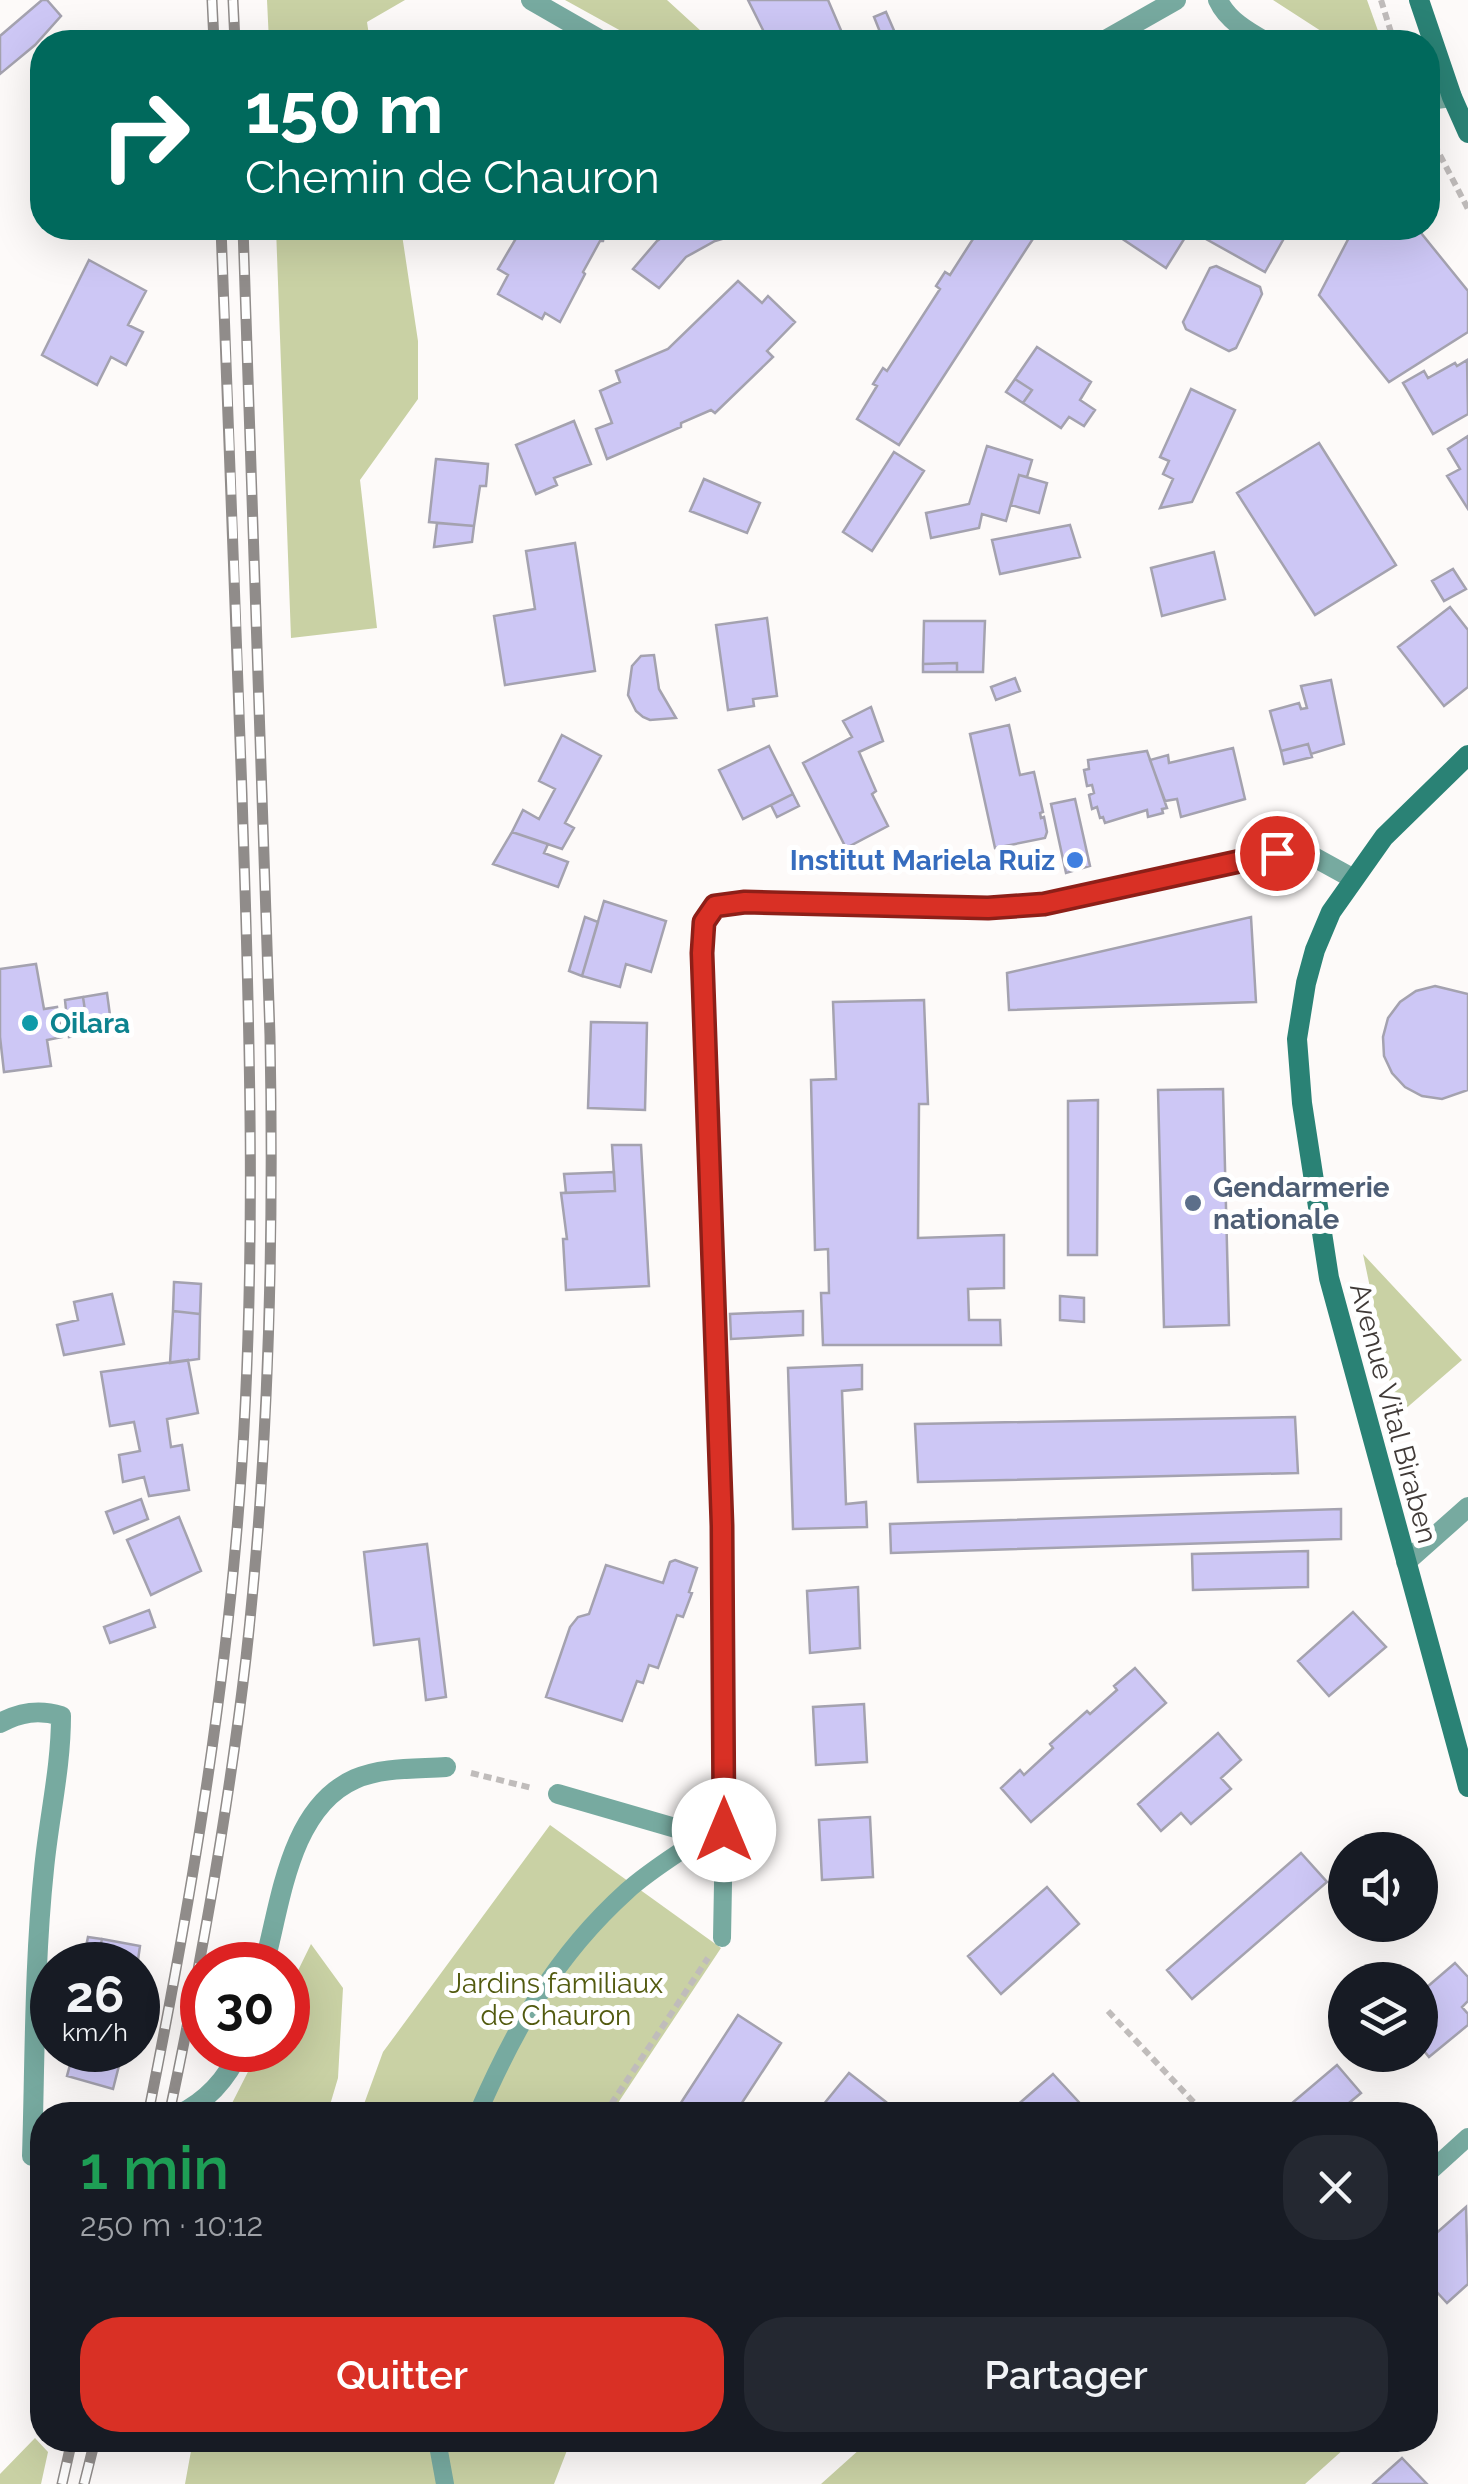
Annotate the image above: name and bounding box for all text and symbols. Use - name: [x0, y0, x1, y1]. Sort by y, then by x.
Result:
- text: 150 m: [245, 67, 443, 149]
- icon: right: [80, 70, 210, 200]
- text: Chemin de Chauron: [245, 151, 660, 204]
- pin: [1235, 811, 1320, 896]
- icon: arrive: [1250, 826, 1305, 881]
- place label: Institut Mariela Ruiz: [790, 844, 1055, 877]
- marker: Institut Mariela Ruiz: [1064, 849, 1086, 871]
- place label: Oilara: [50, 1007, 130, 1040]
- marker: Oilara: [19, 1012, 41, 1034]
- place label: Gendarmerie nationale: [1213, 1171, 1390, 1236]
- marker: Gendarmerie nationale: [1182, 1192, 1204, 1214]
- street label: Avenue Vital Biraben: [1343, 1279, 1444, 1547]
- position arrow: [672, 1778, 776, 1882]
- map controls: [1328, 1832, 1438, 2072]
- button: sound: [1328, 1832, 1438, 1942]
- speed limit sign: 30: [180, 1942, 310, 2072]
- button: layers: [1328, 1962, 1438, 2072]
- text: 26: [66, 1965, 124, 2024]
- park label: Jardins familiaux de Chauron: [449, 1967, 663, 2032]
- text: km/h: [62, 2017, 128, 2047]
- text: 1 min: [80, 2133, 229, 2203]
- button: close: [1283, 2135, 1388, 2240]
- text: 250 m · 10:12: [80, 2206, 263, 2243]
- button: Quitter: [80, 2317, 724, 2432]
- button: Partager: [744, 2317, 1388, 2432]

